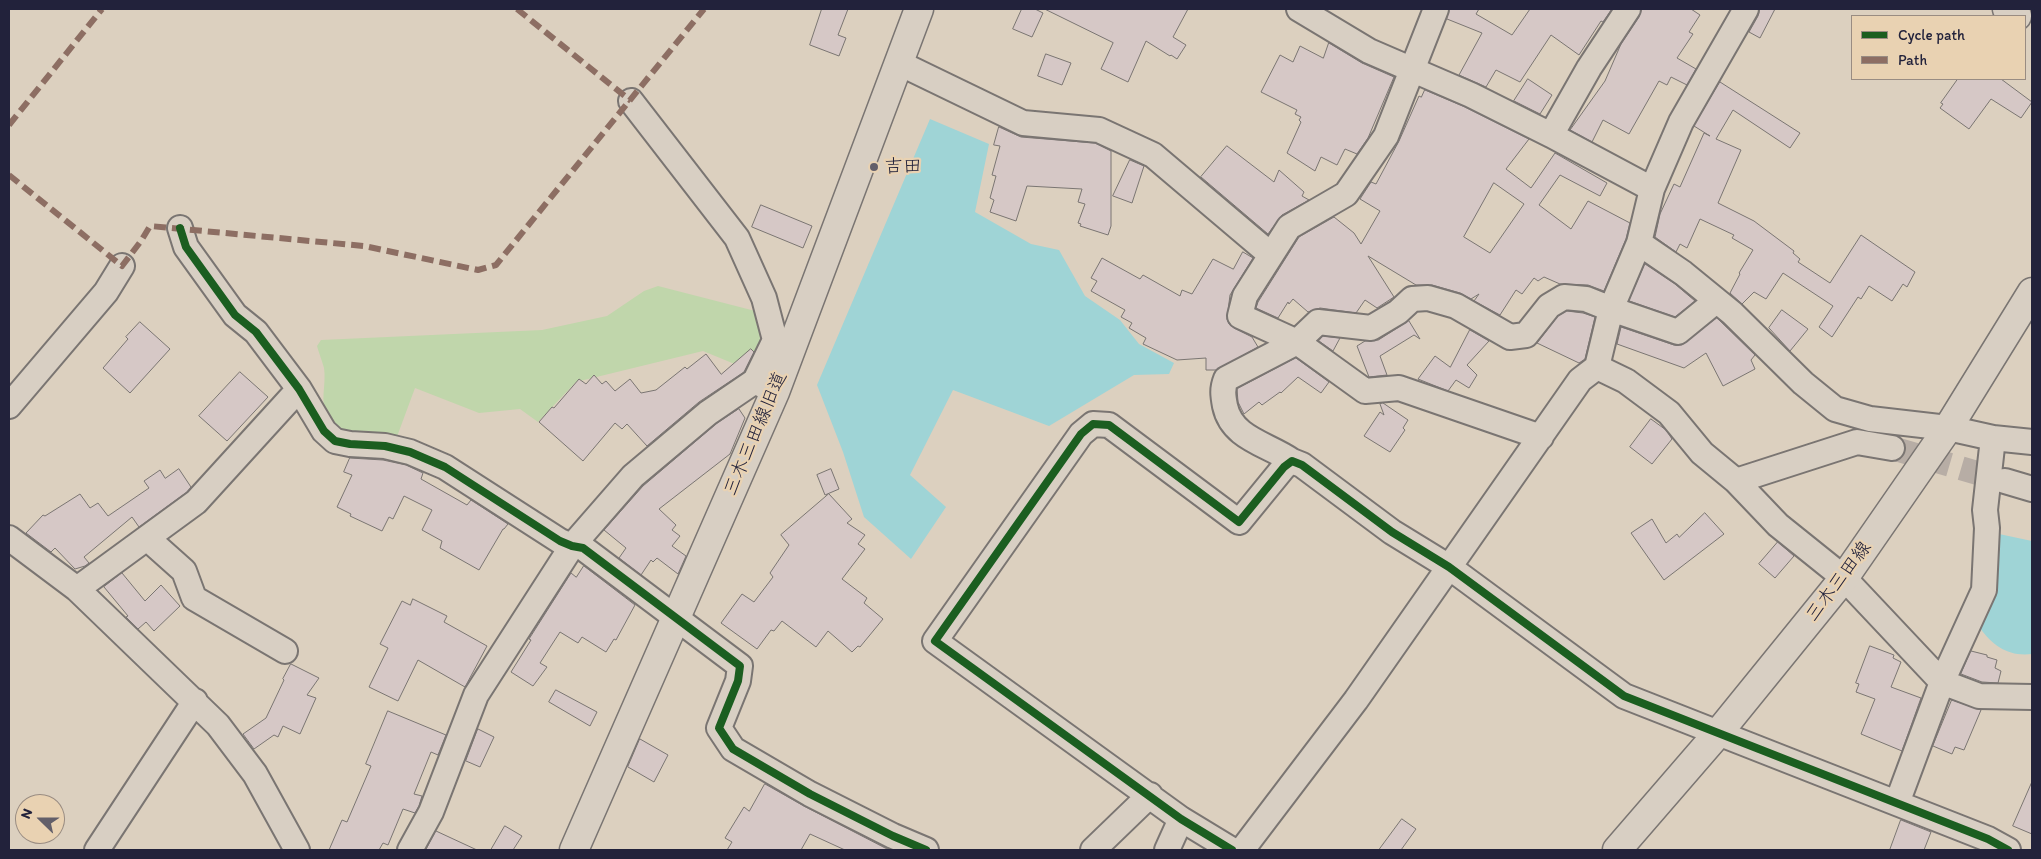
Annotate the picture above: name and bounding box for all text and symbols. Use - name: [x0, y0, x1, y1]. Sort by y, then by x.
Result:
- legend: [1851, 15, 2026, 80]
- text: Cycle path: [1898, 26, 1965, 44]
- text: Path: [1898, 51, 1927, 69]
- place label: 吉田: [884, 156, 922, 178]
- marker: 吉田: [868, 161, 880, 173]
- street label: 三木三田線旧道: [720, 368, 792, 500]
- street label: 三木三田線: [1801, 537, 1877, 627]
- north arrow: [15, 794, 65, 844]
- text: N: [17, 806, 36, 821]

